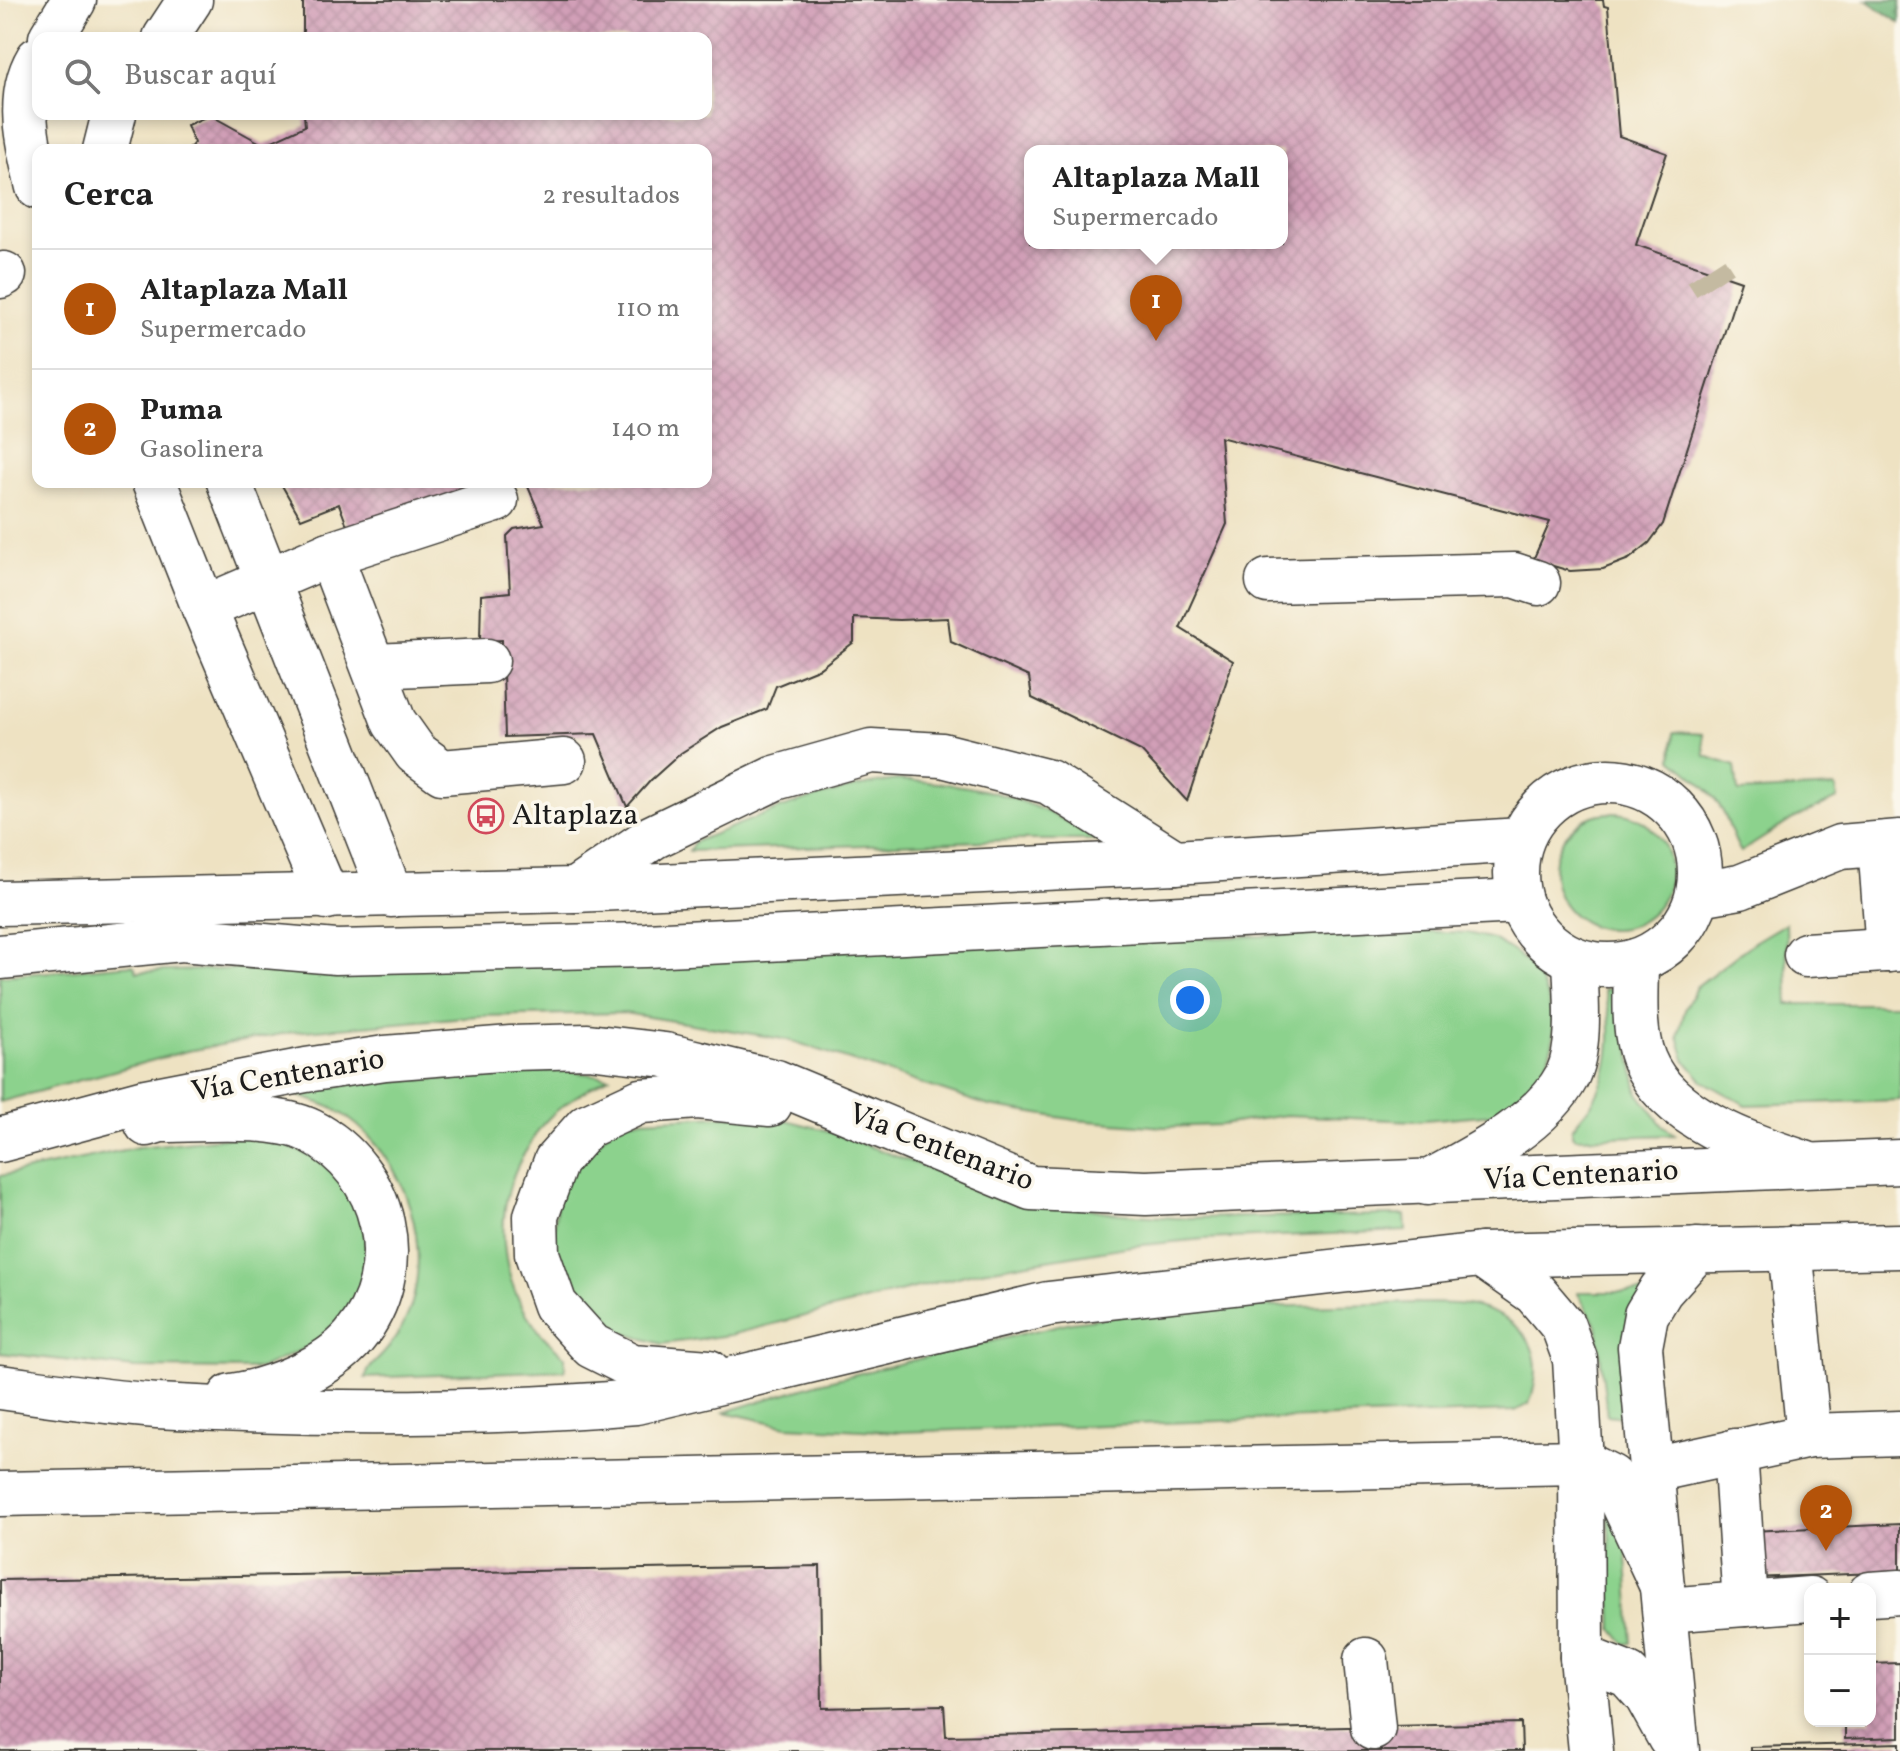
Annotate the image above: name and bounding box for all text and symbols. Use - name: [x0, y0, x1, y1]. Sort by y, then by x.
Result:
- search box: [32, 32, 712, 120]
- icon: search: [60, 54, 104, 98]
- text: Buscar aquí: [124, 55, 277, 97]
- popup: [1024, 145, 1288, 249]
- text: Altaplaza Mall: [1052, 158, 1260, 200]
- text: Cerca: [64, 173, 154, 220]
- text: 2 resultados: [542, 178, 680, 214]
- text: Supermercado: [1052, 200, 1218, 236]
- text: Altaplaza Mall: [140, 270, 348, 312]
- pin: 1: [1130, 275, 1182, 341]
- text: 1: [85, 291, 95, 327]
- text: 110 m: [616, 291, 680, 327]
- text: Supermercado: [140, 312, 306, 348]
- text: Puma: [140, 390, 223, 432]
- text: 2: [83, 411, 97, 447]
- text: 140 m: [611, 411, 680, 447]
- text: Gasolinera: [140, 432, 264, 468]
- place label: Altaplaza: [512, 795, 638, 837]
- bus stop icon: Altaplaza: [467, 797, 505, 835]
- your location: [1170, 980, 1210, 1020]
- street label: Vía Centenario: [188, 1038, 388, 1114]
- street label: Vía Centenario: [842, 1093, 1040, 1203]
- street label: Vía Centenario: [1482, 1150, 1680, 1202]
- pin: 2: [1800, 1485, 1852, 1551]
- map controls: [1804, 1583, 1876, 1727]
- button: +: [1804, 1583, 1876, 1655]
- button: −: [1804, 1655, 1876, 1727]

